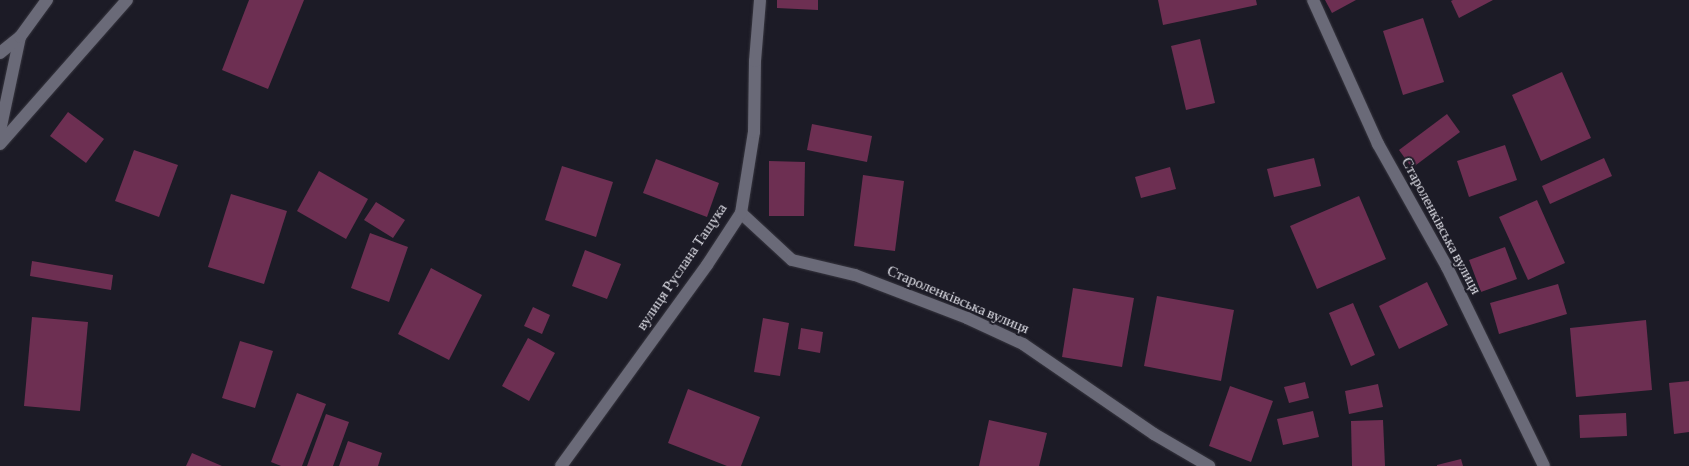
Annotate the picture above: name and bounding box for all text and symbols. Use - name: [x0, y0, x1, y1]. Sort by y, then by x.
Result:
- street label: Староленківська вулиця: [1397, 154, 1485, 298]
- street label: вулиця Руслана Тащука: [633, 200, 731, 334]
- street label: Староленківська вулиця: [884, 262, 1032, 338]

